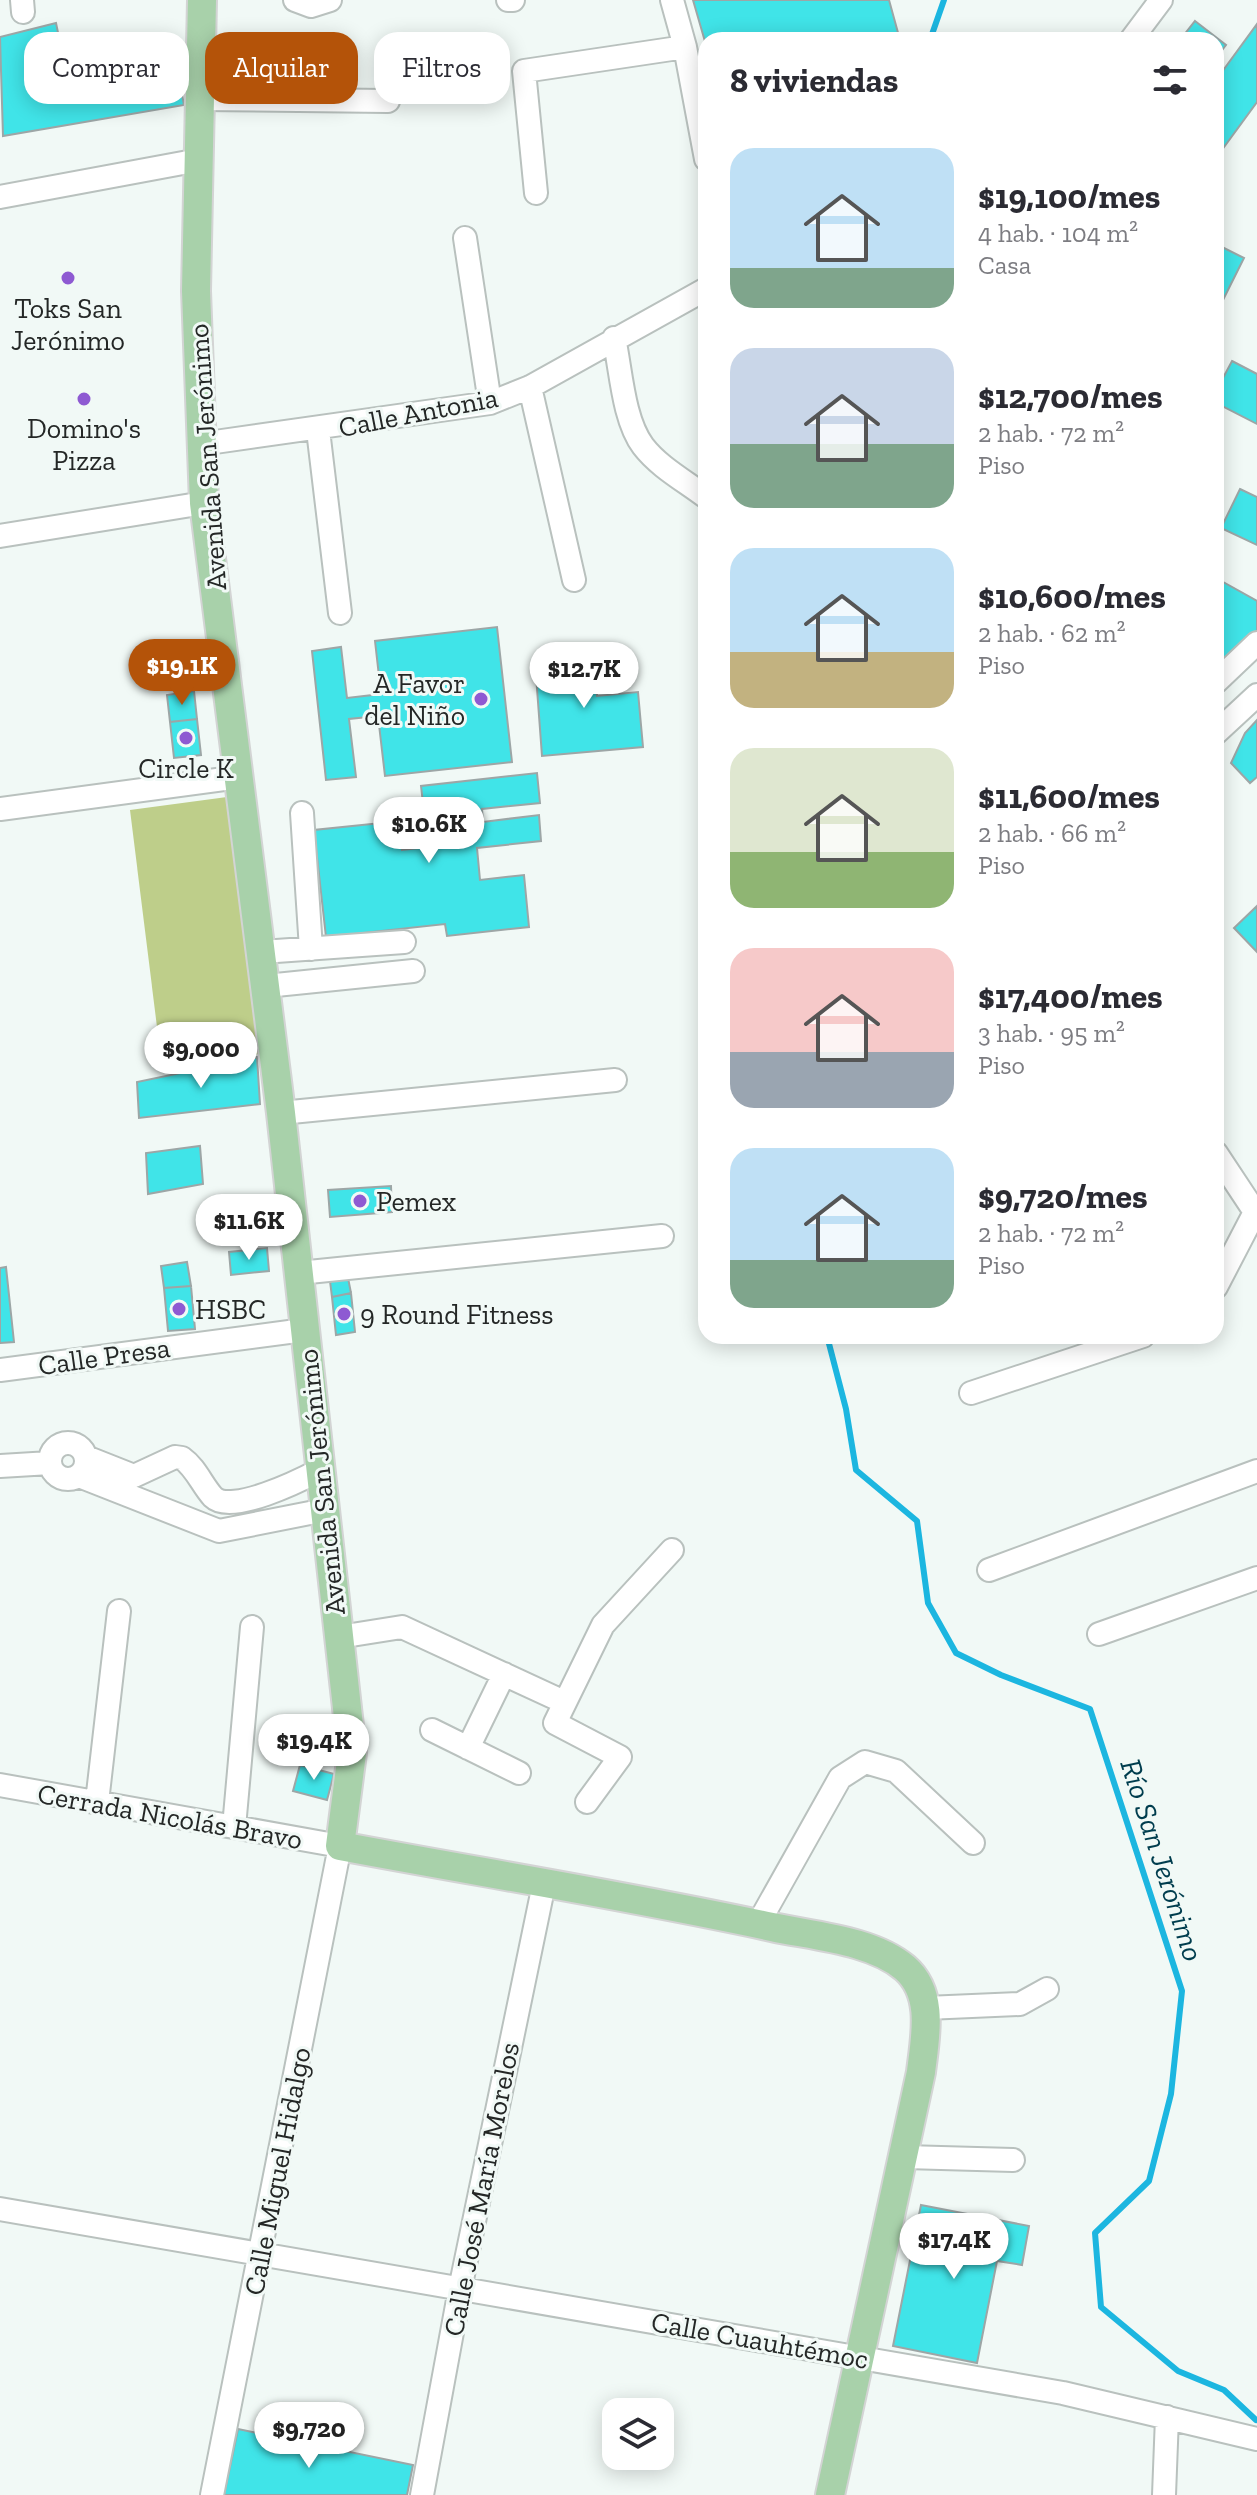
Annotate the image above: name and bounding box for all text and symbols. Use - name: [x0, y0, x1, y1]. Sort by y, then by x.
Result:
- chip: Comprar: [24, 32, 189, 104]
- chip: Alquilar: [205, 32, 358, 104]
- chip: Filtros: [374, 32, 510, 104]
- icon: filters: [1148, 58, 1192, 102]
- text: 8 viviendas: [730, 60, 898, 101]
- text: $19,100/mes: [978, 176, 1160, 217]
- icon: home: [794, 180, 890, 276]
- text: 4 hab. · 104 m²: [978, 217, 1138, 249]
- text: Casa: [978, 249, 1031, 281]
- marker: Toks San Jerónimo: [59, 269, 77, 287]
- place label: Toks San Jerónimo: [11, 292, 125, 357]
- street label: Avenida San Jerónimo: [182, 323, 233, 591]
- text: $12,700/mes: [978, 376, 1163, 417]
- icon: home: [794, 380, 890, 476]
- street label: Calle Antonia: [336, 381, 501, 444]
- marker: Domino's Pizza: [75, 390, 93, 408]
- place label: Domino's Pizza: [27, 412, 141, 477]
- text: 2 hab. · 72 m²: [978, 417, 1124, 449]
- text: Piso: [978, 449, 1025, 481]
- text: $10,600/mes: [978, 576, 1166, 617]
- icon: home: [794, 580, 890, 676]
- text: 2 hab. · 62 m²: [978, 617, 1126, 649]
- pin: $19.1K: [117, 639, 247, 707]
- pin: $12.7K: [519, 642, 649, 710]
- text: $19.1K: [146, 649, 218, 681]
- text: Piso: [978, 649, 1025, 681]
- text: $12.7K: [548, 652, 620, 684]
- place label: A Favor del Niño: [364, 667, 465, 732]
- marker: A Favor del Niño: [472, 690, 490, 708]
- marker: Circle K: [177, 729, 195, 747]
- place label: Circle K: [138, 752, 234, 785]
- text: $11,600/mes: [978, 776, 1160, 817]
- icon: home: [794, 780, 890, 876]
- pin: $10.6K: [364, 797, 494, 865]
- text: $10.6K: [391, 807, 467, 839]
- text: 2 hab. · 66 m²: [978, 817, 1126, 849]
- text: Piso: [978, 849, 1025, 881]
- text: $17,400/mes: [978, 976, 1163, 1017]
- icon: home: [794, 980, 890, 1076]
- text: 3 hab. · 95 m²: [978, 1017, 1125, 1049]
- pin: $9,000: [136, 1022, 266, 1090]
- text: $9,000: [162, 1032, 240, 1064]
- text: Piso: [978, 1049, 1025, 1081]
- text: $9,720/mes: [978, 1176, 1148, 1217]
- icon: home: [794, 1180, 890, 1276]
- place label: Pemex: [376, 1185, 456, 1218]
- marker: Pemex: [351, 1192, 369, 1210]
- pin: $11.6K: [184, 1194, 314, 1262]
- text: $11.6K: [214, 1204, 284, 1236]
- text: 2 hab. · 72 m²: [978, 1217, 1124, 1249]
- text: Piso: [978, 1249, 1025, 1281]
- place label: HSBC: [195, 1293, 266, 1326]
- place label: 9 Round Fitness: [360, 1298, 554, 1331]
- marker: HSBC: [170, 1300, 188, 1318]
- marker: 9 Round Fitness: [335, 1305, 353, 1323]
- street label: Calle Presa: [36, 1331, 173, 1382]
- street label: Avenida San Jerónimo: [291, 1347, 352, 1616]
- pin: $19.4K: [249, 1714, 379, 1782]
- text: $19.4K: [276, 1724, 352, 1756]
- water label: Río San Jerónimo: [1112, 1754, 1212, 1966]
- street label: Cerrada Nicolás Bravo: [35, 1777, 305, 1856]
- street label: Calle José María Morelos: [437, 2039, 526, 2339]
- street label: Calle Miguel Hidalgo: [237, 2044, 318, 2298]
- pin: $17.4K: [889, 2213, 1019, 2281]
- text: $17.4K: [918, 2223, 990, 2255]
- street label: Calle Cuauhtémoc: [649, 2305, 871, 2376]
- map controls: [602, 2398, 674, 2470]
- button: layers: [602, 2398, 674, 2470]
- pin: $9,720: [244, 2402, 374, 2470]
- text: $9,720: [272, 2412, 346, 2444]

